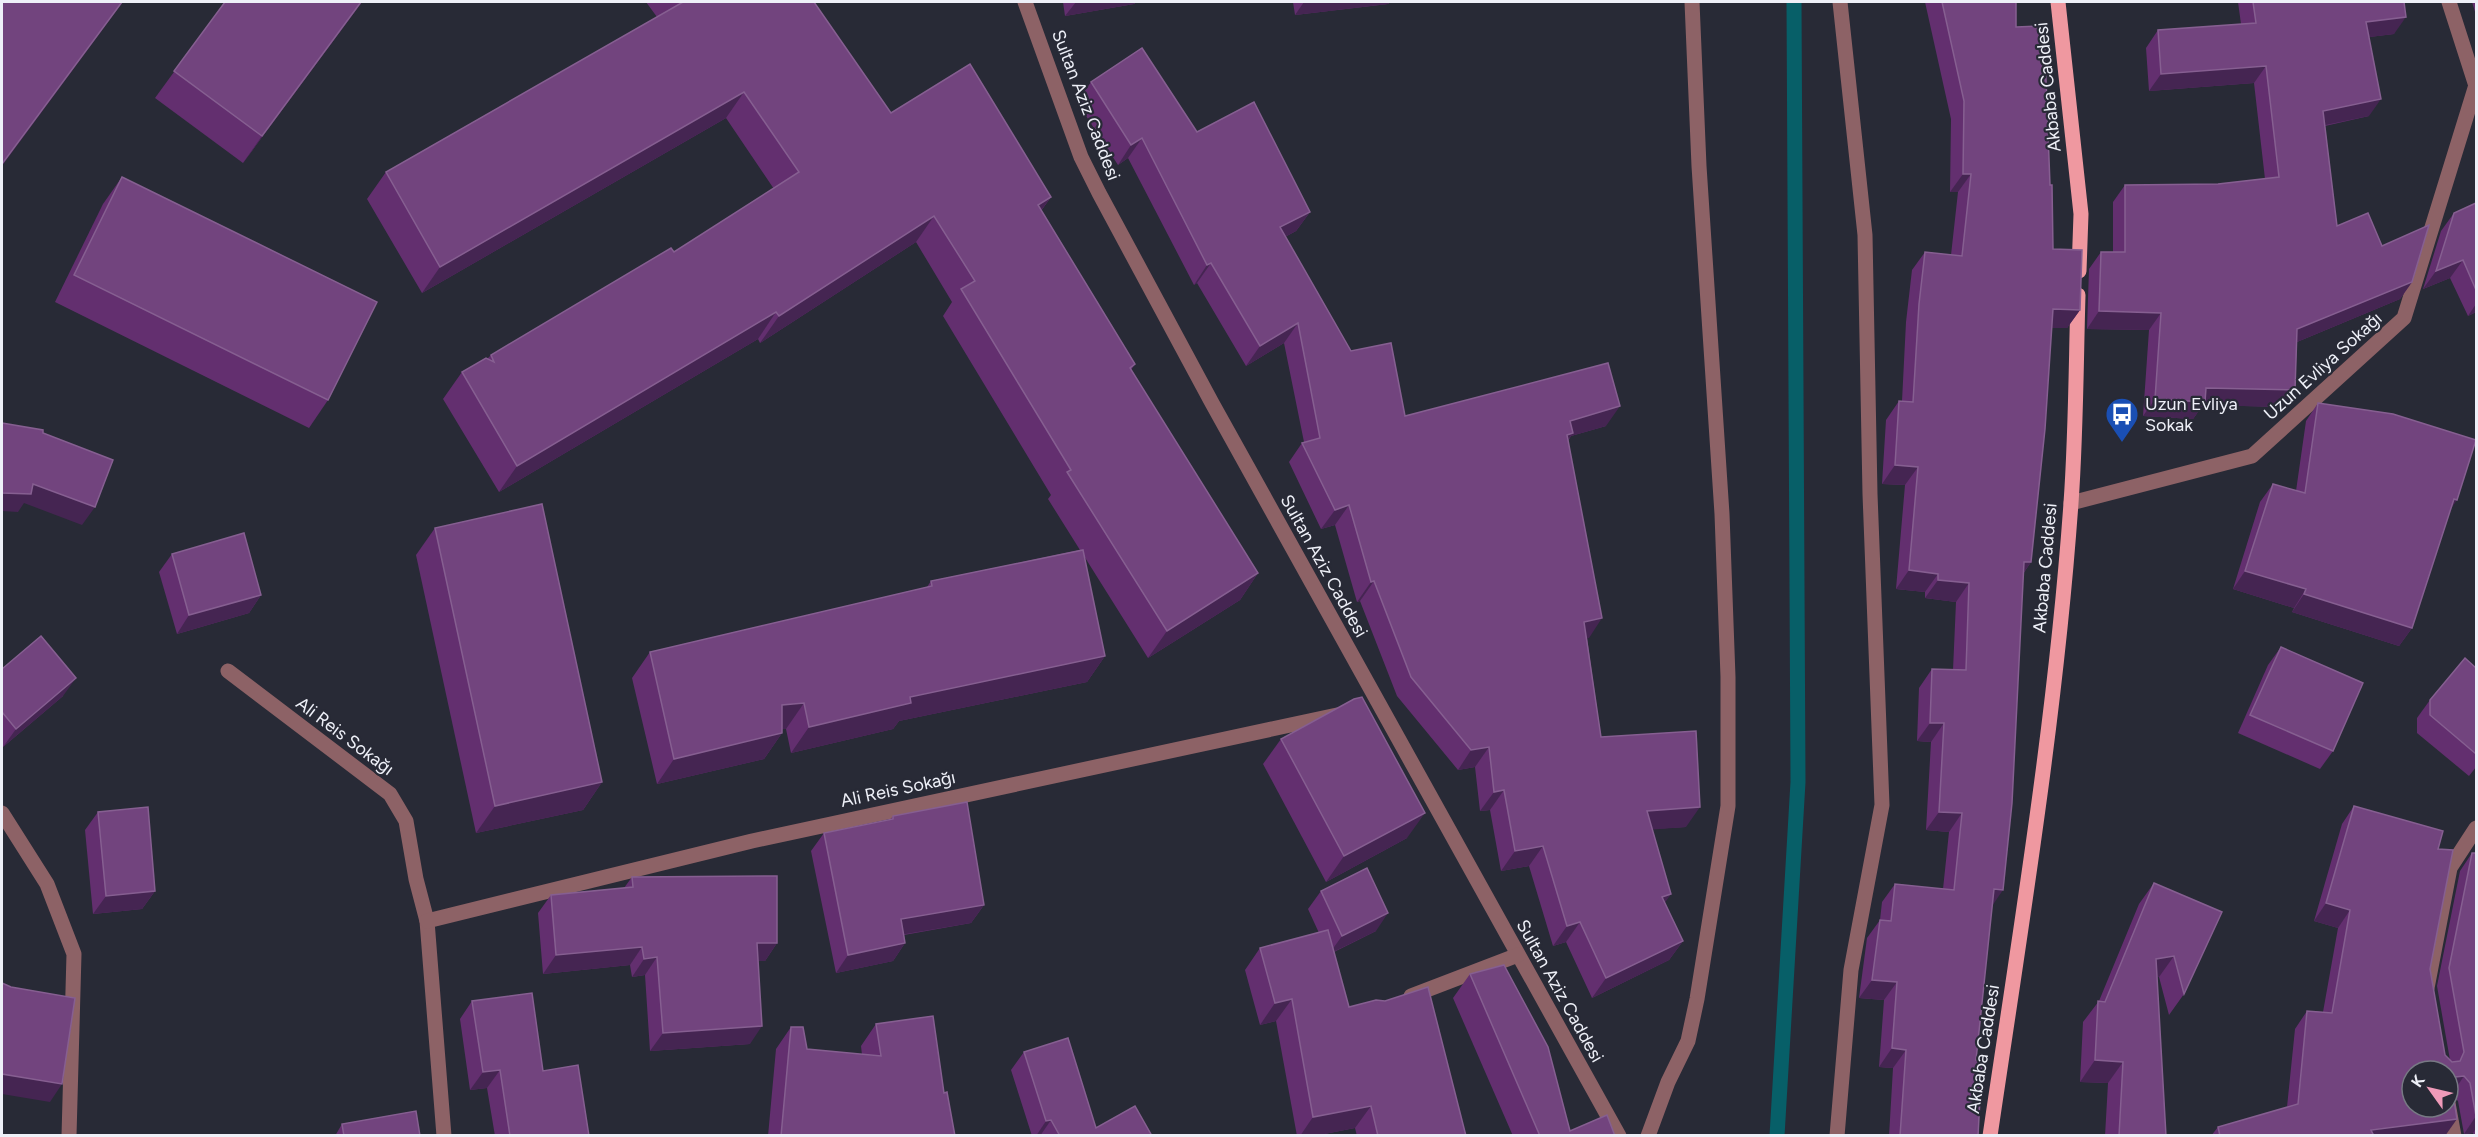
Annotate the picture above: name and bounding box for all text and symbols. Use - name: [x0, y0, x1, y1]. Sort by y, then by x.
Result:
- street label: Akbaba Caddesi: [2030, 21, 2066, 153]
- street label: Sultan Aziz Caddesi: [1047, 27, 1125, 183]
- street label: Uzun Evliya Sokağı: [2259, 307, 2387, 425]
- place label: Uzun Evliya Sokak: [2145, 393, 2238, 436]
- bus stop icon: Uzun Evliya Sokak: [2104, 396, 2140, 443]
- street label: Sultan Aziz Caddesi: [1276, 491, 1372, 641]
- street label: Akbaba Caddesi: [2028, 502, 2062, 634]
- street label: Ali Reis Sokağı: [292, 692, 398, 780]
- street label: Ali Reis Sokağı: [839, 766, 957, 812]
- street label: Sultan Aziz Caddesi: [1512, 916, 1608, 1066]
- street label: Akbaba Caddesi: [1962, 983, 2004, 1115]
- north arrow: [2400, 1059, 2460, 1119]
- text: K: [2407, 1071, 2429, 1091]

